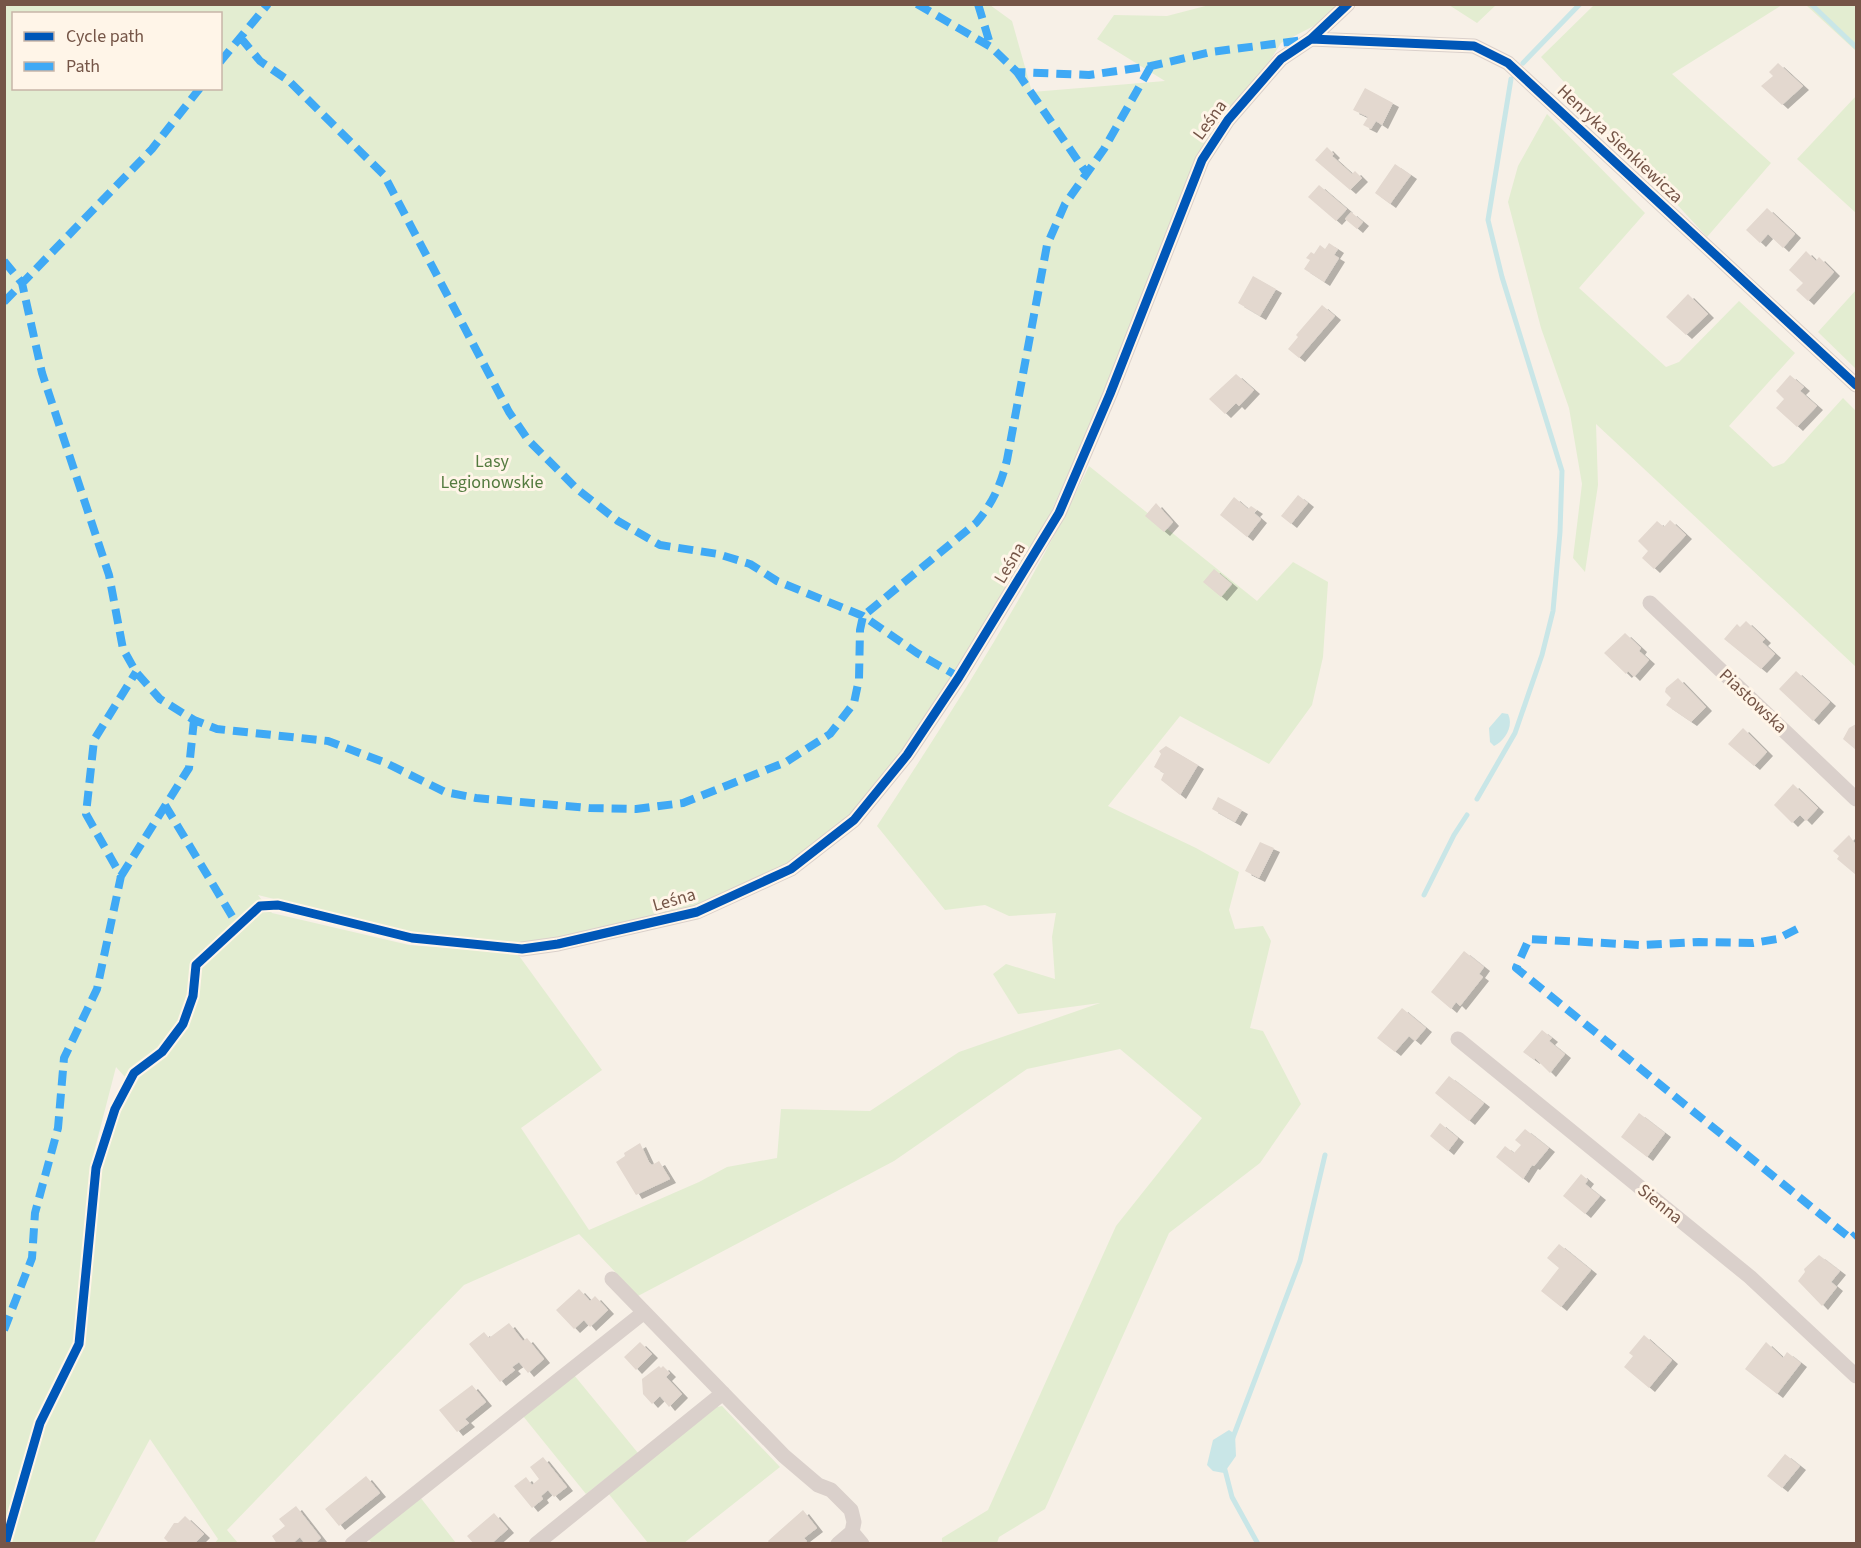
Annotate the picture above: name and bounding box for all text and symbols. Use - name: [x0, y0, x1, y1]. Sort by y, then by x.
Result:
- legend: [12, 12, 222, 90]
- text: Cycle path: [66, 24, 144, 49]
- text: Path: [66, 54, 100, 79]
- street label: Henryka Sienkiewicza: [1551, 79, 1689, 209]
- street label: Leśna: [1187, 95, 1233, 145]
- park label: Lasy Legionowskie: [441, 449, 543, 495]
- street label: Leśna: [988, 538, 1032, 588]
- street label: Piastowska: [1714, 663, 1792, 739]
- street label: Leśna: [649, 882, 699, 918]
- street label: Sienna: [1632, 1178, 1688, 1230]

